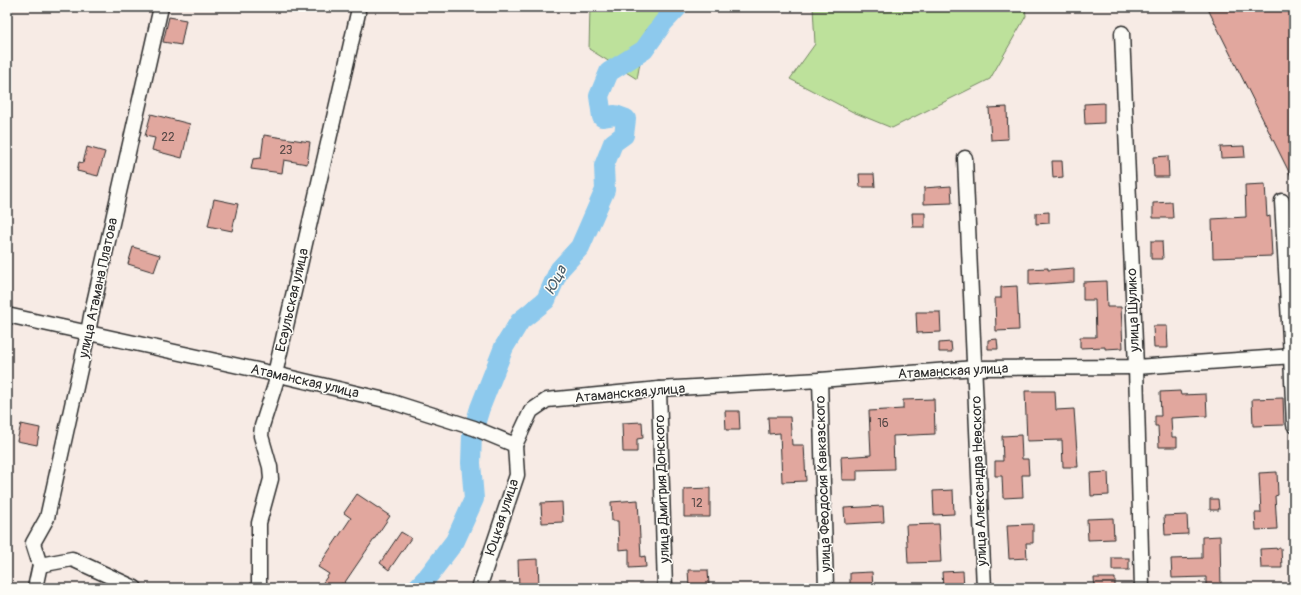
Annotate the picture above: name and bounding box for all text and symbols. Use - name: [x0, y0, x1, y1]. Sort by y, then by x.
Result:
- house number: 22: [161, 130, 175, 145]
- house number: 23: [279, 143, 293, 158]
- street label: улица Атамана Платова: [75, 216, 121, 361]
- street label: Есаульская улица: [272, 246, 312, 354]
- water label: Юца: [541, 262, 572, 297]
- street label: улица Шулико: [1123, 267, 1143, 353]
- street label: Атаманская улица: [249, 360, 361, 402]
- street label: Атаманская улица: [897, 360, 1009, 382]
- street label: Атаманская улица: [574, 380, 686, 406]
- street label: улица Феодосия Кавказского: [811, 395, 835, 574]
- street label: улица Александра Невского: [968, 395, 991, 567]
- street label: улица Дмитрия Донского: [651, 414, 673, 564]
- house number: 16: [877, 416, 889, 431]
- street label: Юцкая улица: [482, 477, 522, 557]
- house number: 12: [691, 496, 703, 511]

